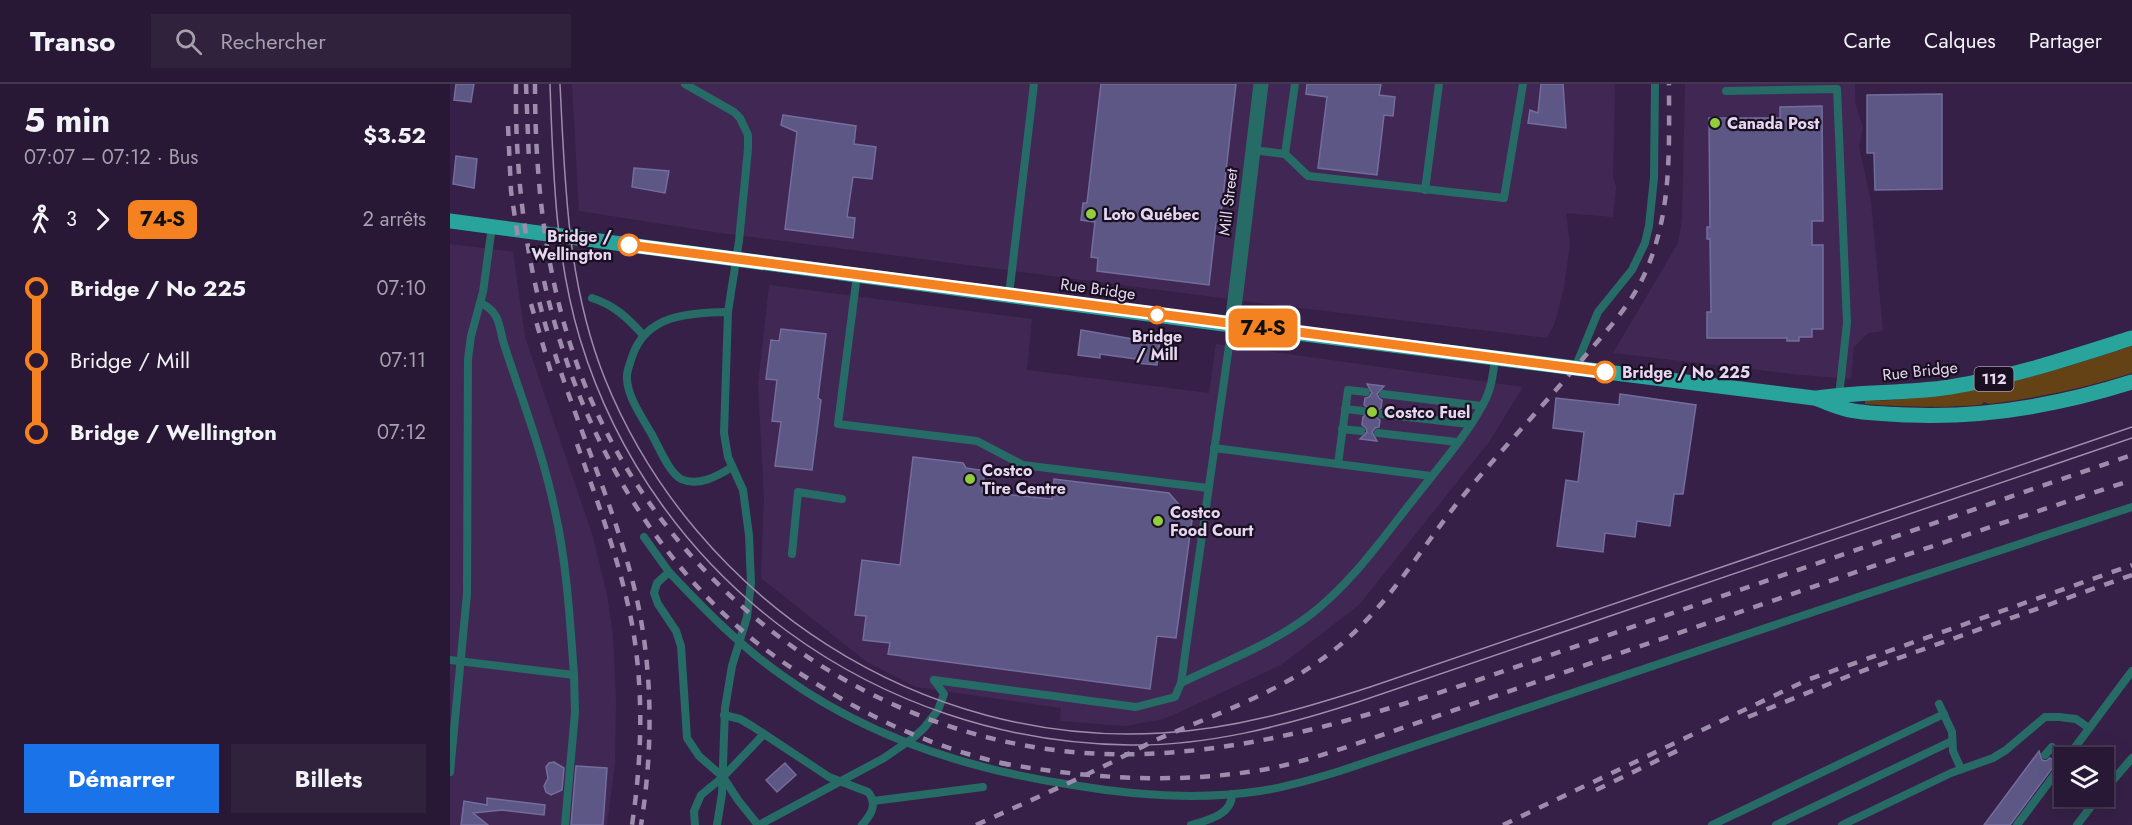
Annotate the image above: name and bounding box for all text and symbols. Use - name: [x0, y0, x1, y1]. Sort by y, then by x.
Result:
- search box: [151, 14, 571, 68]
- text: Transo: [30, 21, 115, 62]
- icon: search: [172, 25, 205, 58]
- text: Rechercher: [220, 25, 326, 57]
- text: Carte: [1844, 26, 1891, 56]
- text: Calques: [1924, 26, 1996, 56]
- text: Partager: [2029, 26, 2102, 56]
- text: 5 min: [24, 97, 110, 144]
- place label: Canada Post: [1727, 112, 1820, 135]
- marker: Canada Post: [1708, 116, 1722, 130]
- text: $3.52: [363, 119, 426, 151]
- text: 07:07 – 07:12 · Bus: [24, 143, 198, 172]
- street label: Mill Street: [1212, 167, 1244, 237]
- icon: walk: [24, 203, 57, 236]
- icon: forward: [86, 203, 119, 236]
- place label: Loto Québec: [1103, 203, 1199, 226]
- text: 74-S: [140, 204, 185, 234]
- text: 3: [66, 205, 77, 234]
- text: 2 arrêts: [362, 205, 426, 234]
- marker: Loto Québec: [1084, 207, 1098, 221]
- place label: Bridge / Wellington: [531, 225, 612, 266]
- marker: Bridge / Wellington: [618, 234, 640, 256]
- text: Bridge / No 225: [70, 272, 246, 304]
- street label: Rue Bridge: [1059, 272, 1137, 306]
- text: 07:10: [377, 274, 426, 303]
- marker: Bridge / Mill: [1148, 306, 1166, 324]
- line badge: 74-S: [1221, 308, 1305, 348]
- text: 74-S: [1240, 313, 1286, 343]
- place label: Bridge / Mill: [1132, 325, 1182, 366]
- text: Bridge / Mill: [70, 344, 190, 376]
- text: 07:11: [380, 346, 426, 375]
- street label: Rue Bridge: [1881, 356, 1959, 386]
- marker: Bridge / No 225: [1594, 361, 1616, 383]
- place label: Bridge / No 225: [1622, 361, 1750, 384]
- road number: 112: [1974, 367, 2014, 391]
- place label: Costco Fuel: [1384, 401, 1470, 424]
- marker: Costco Fuel: [1365, 405, 1379, 419]
- text: Bridge / Wellington: [70, 416, 277, 448]
- text: 07:12: [377, 418, 426, 447]
- place label: Costco Tire Centre: [982, 459, 1066, 500]
- marker: Costco Tire Centre: [963, 472, 977, 486]
- place label: Costco Food Court: [1170, 501, 1254, 542]
- marker: Costco Food Court: [1151, 514, 1165, 528]
- button: Démarrer: [24, 744, 219, 813]
- button: Billets: [231, 744, 426, 813]
- map controls: [2054, 747, 2114, 807]
- button: layers: [2054, 747, 2114, 807]

